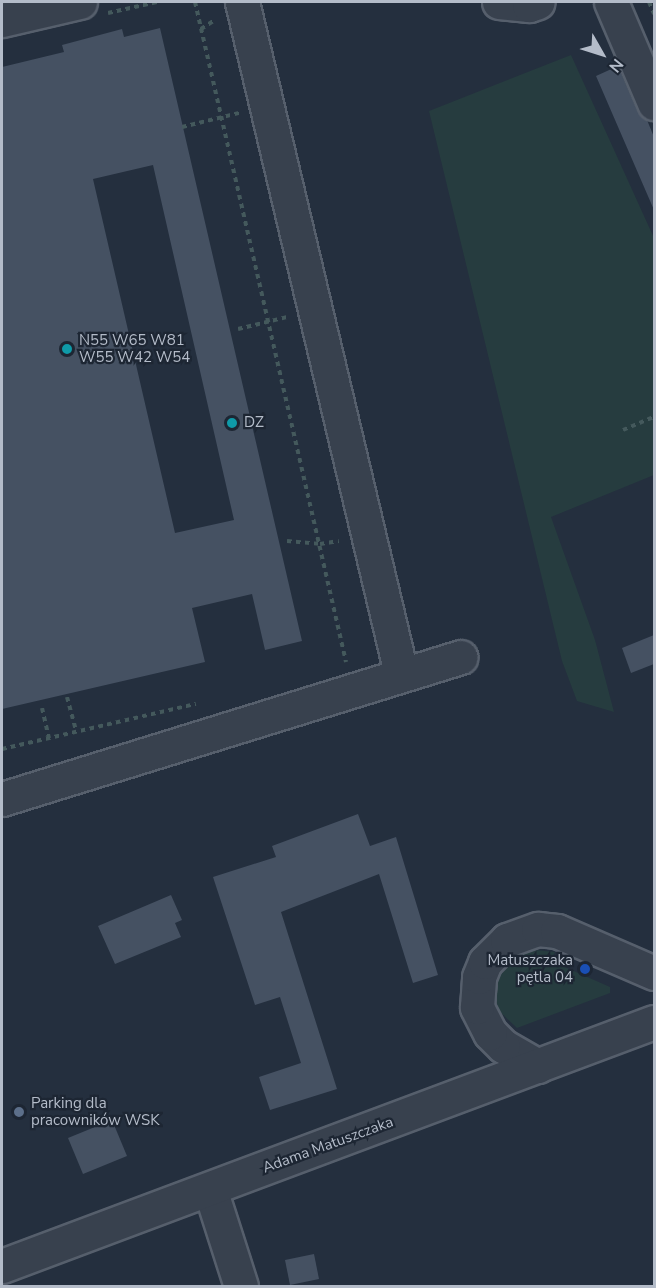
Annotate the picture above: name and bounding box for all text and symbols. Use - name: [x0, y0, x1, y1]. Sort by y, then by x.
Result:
- north arrow: [572, 24, 632, 84]
- text: N: [604, 54, 628, 77]
- place label: N55 W65 W81 W55 W42 W54: [79, 331, 190, 366]
- marker: N55 W65 W81 W55 W42 W54: [60, 342, 74, 356]
- place label: DZ: [244, 414, 264, 432]
- marker: DZ: [225, 416, 239, 430]
- place label: Matuszczaka pętla 04: [487, 951, 573, 986]
- marker: Matuszczaka pętla 04: [578, 962, 592, 976]
- place label: Parking dla pracowników WSK: [31, 1094, 160, 1129]
- marker: Parking dla pracowników WSK: [12, 1105, 26, 1119]
- street label: Adama Matuszczaka: [260, 1113, 396, 1177]

